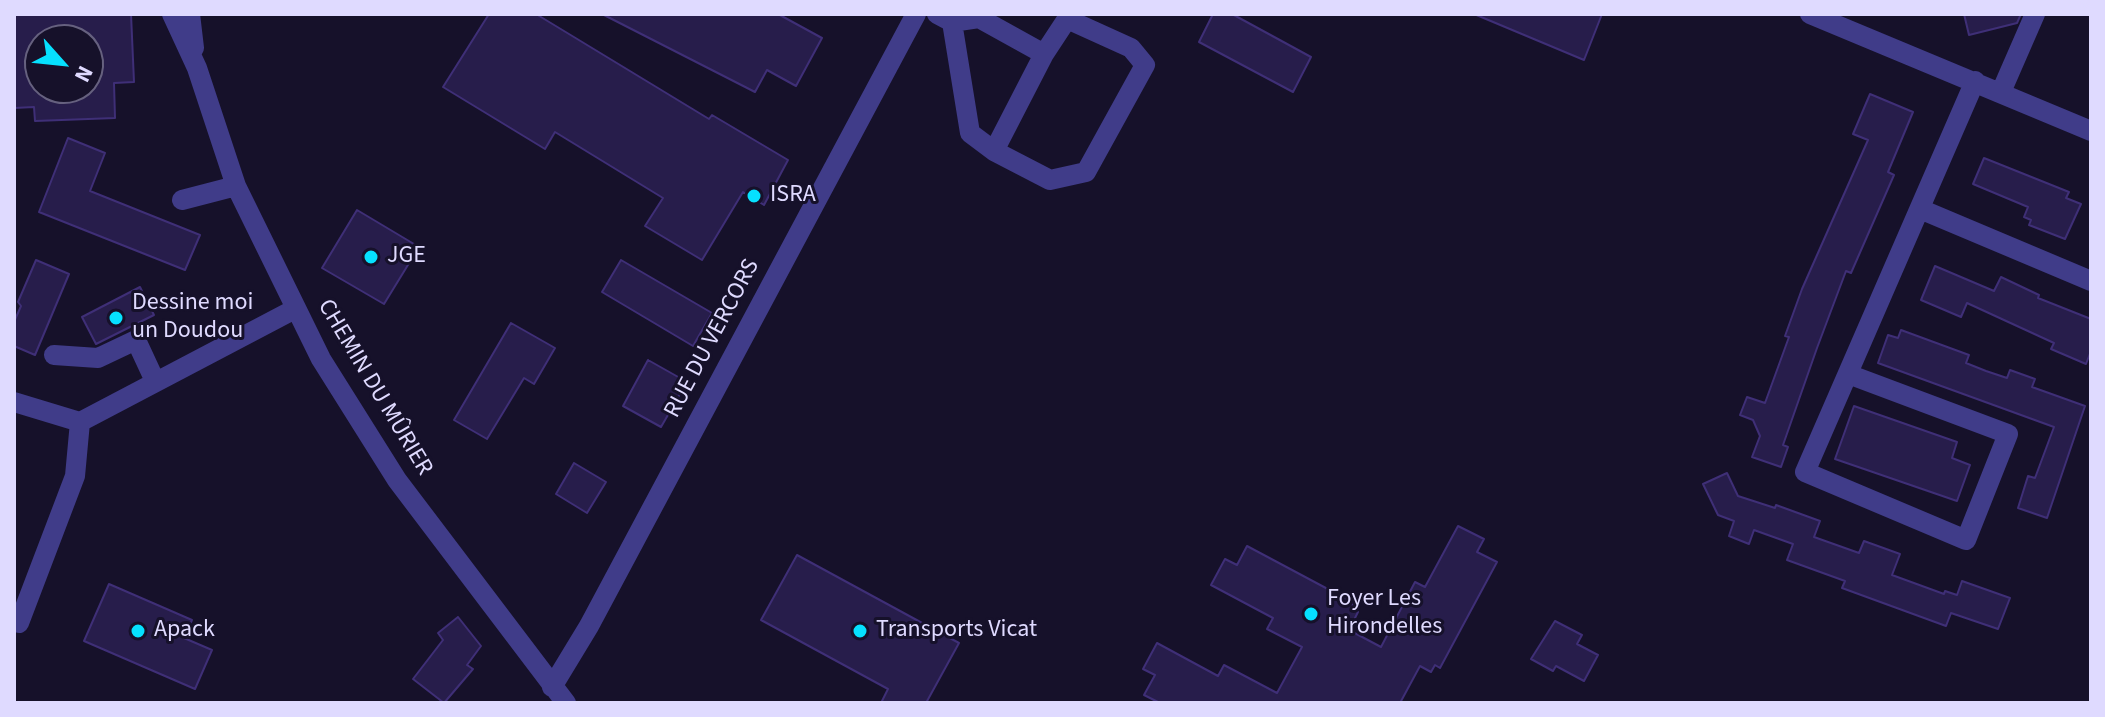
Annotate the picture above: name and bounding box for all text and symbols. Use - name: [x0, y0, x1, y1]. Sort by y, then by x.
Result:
- north arrow: [24, 24, 104, 104]
- text: N: [66, 60, 101, 88]
- place label: ISRA: [770, 182, 816, 210]
- marker: ISRA: [745, 187, 763, 205]
- place label: JGE: [387, 243, 426, 271]
- marker: JGE: [362, 248, 380, 266]
- street label: RUE DU VERCORS: [659, 255, 767, 423]
- place label: Dessine moi un Doudou: [132, 290, 253, 346]
- street label: CHEMIN DU MÛRIER: [310, 295, 438, 481]
- marker: Dessine moi un Doudou: [107, 309, 125, 327]
- place label: Foyer Les Hirondelles: [1327, 586, 1442, 642]
- marker: Foyer Les Hirondelles: [1302, 605, 1320, 623]
- place label: Apack: [154, 617, 215, 645]
- place label: Transports Vicat: [876, 617, 1037, 645]
- marker: Apack: [129, 622, 147, 640]
- marker: Transports Vicat: [851, 622, 869, 640]

